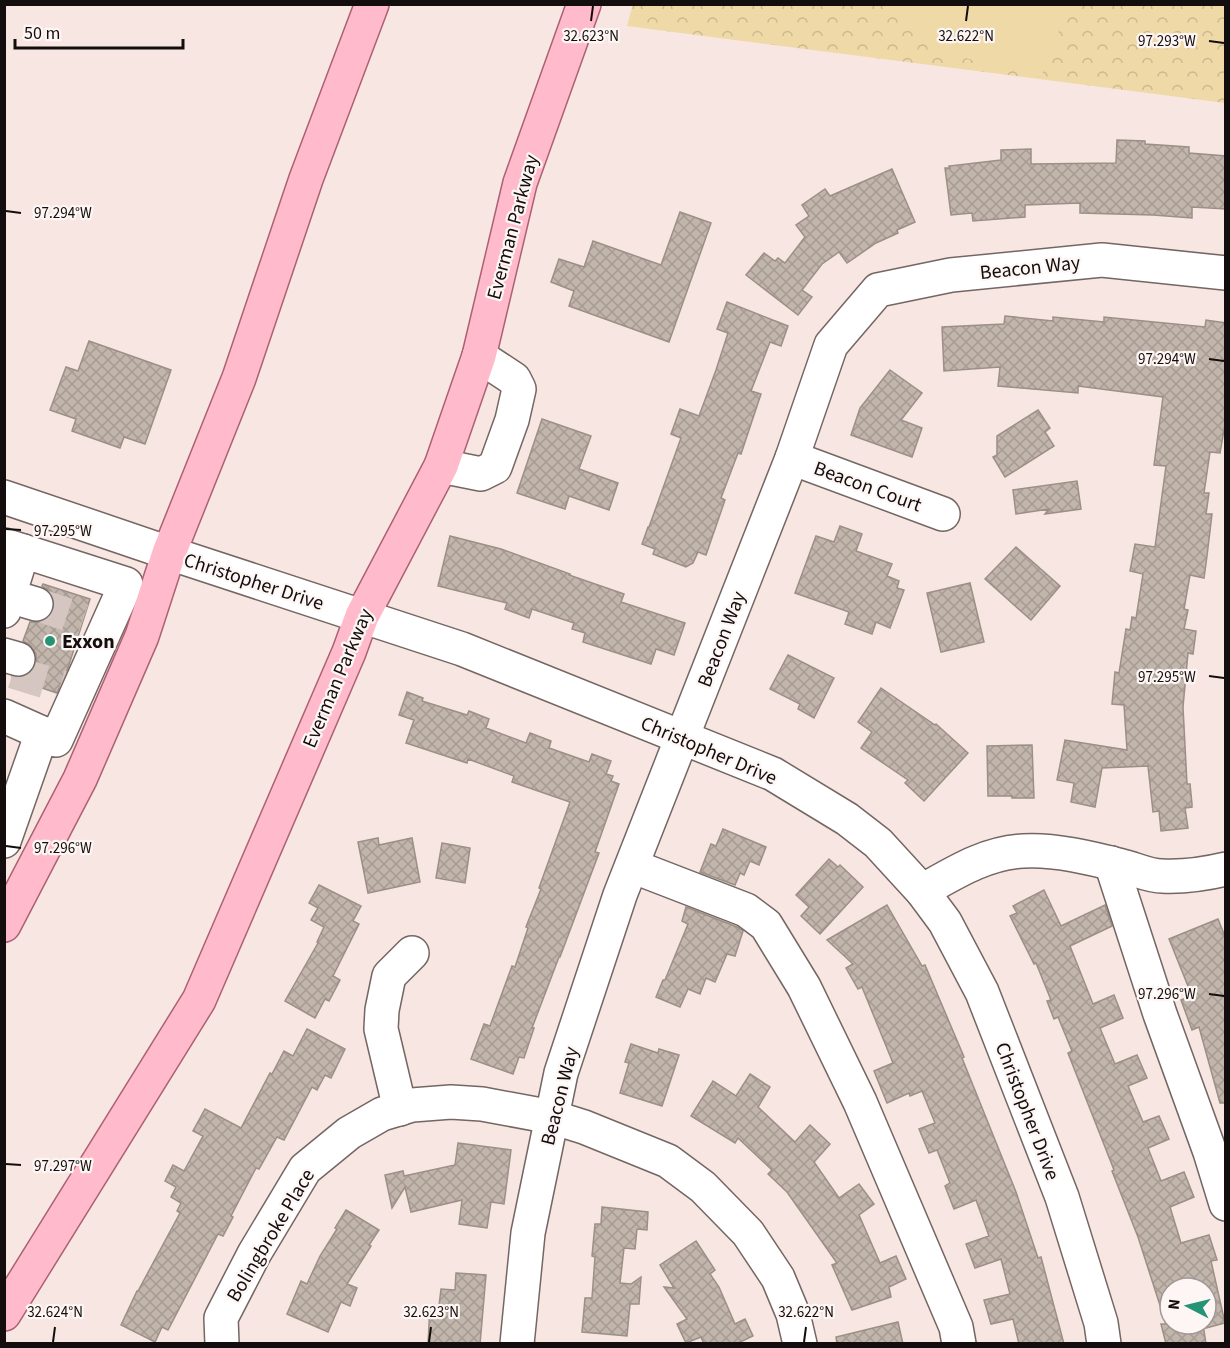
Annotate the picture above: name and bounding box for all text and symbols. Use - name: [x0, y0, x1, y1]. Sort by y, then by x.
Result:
- scale bar: [15, 12, 183, 50]
- text: 50 m: [24, 21, 60, 46]
- text: 32.623°N: [563, 26, 619, 47]
- text: 32.622°N: [938, 26, 994, 47]
- text: 97.293°W: [1138, 31, 1196, 52]
- street label: Everman Parkway: [480, 151, 546, 303]
- text: 97.294°W: [34, 203, 92, 224]
- street label: Beacon Way: [979, 249, 1082, 287]
- text: 97.294°W: [1138, 349, 1196, 370]
- street label: Beacon Court: [810, 454, 926, 519]
- text: 97.295°W: [34, 521, 92, 542]
- street label: Christopher Drive: [180, 546, 327, 618]
- street label: Beacon Way: [691, 587, 753, 691]
- street label: Everman Parkway: [296, 604, 380, 752]
- place label: Exxon: [62, 628, 115, 656]
- marker: Exxon: [43, 634, 57, 648]
- text: 97.295°W: [1138, 667, 1196, 688]
- street label: Christopher Drive: [636, 710, 781, 792]
- text: 97.296°W: [34, 838, 92, 859]
- text: 97.296°W: [1138, 984, 1196, 1005]
- street label: Christopher Drive: [988, 1038, 1066, 1184]
- street label: Beacon Way: [534, 1043, 586, 1149]
- text: 97.297°W: [34, 1156, 92, 1177]
- street label: Bolingbroke Place: [220, 1164, 322, 1307]
- north arrow: [1158, 1276, 1218, 1336]
- text: N: [1163, 1298, 1186, 1311]
- text: 32.624°N: [27, 1302, 83, 1323]
- text: 32.623°N: [403, 1302, 459, 1323]
- text: 32.622°N: [778, 1302, 834, 1323]

